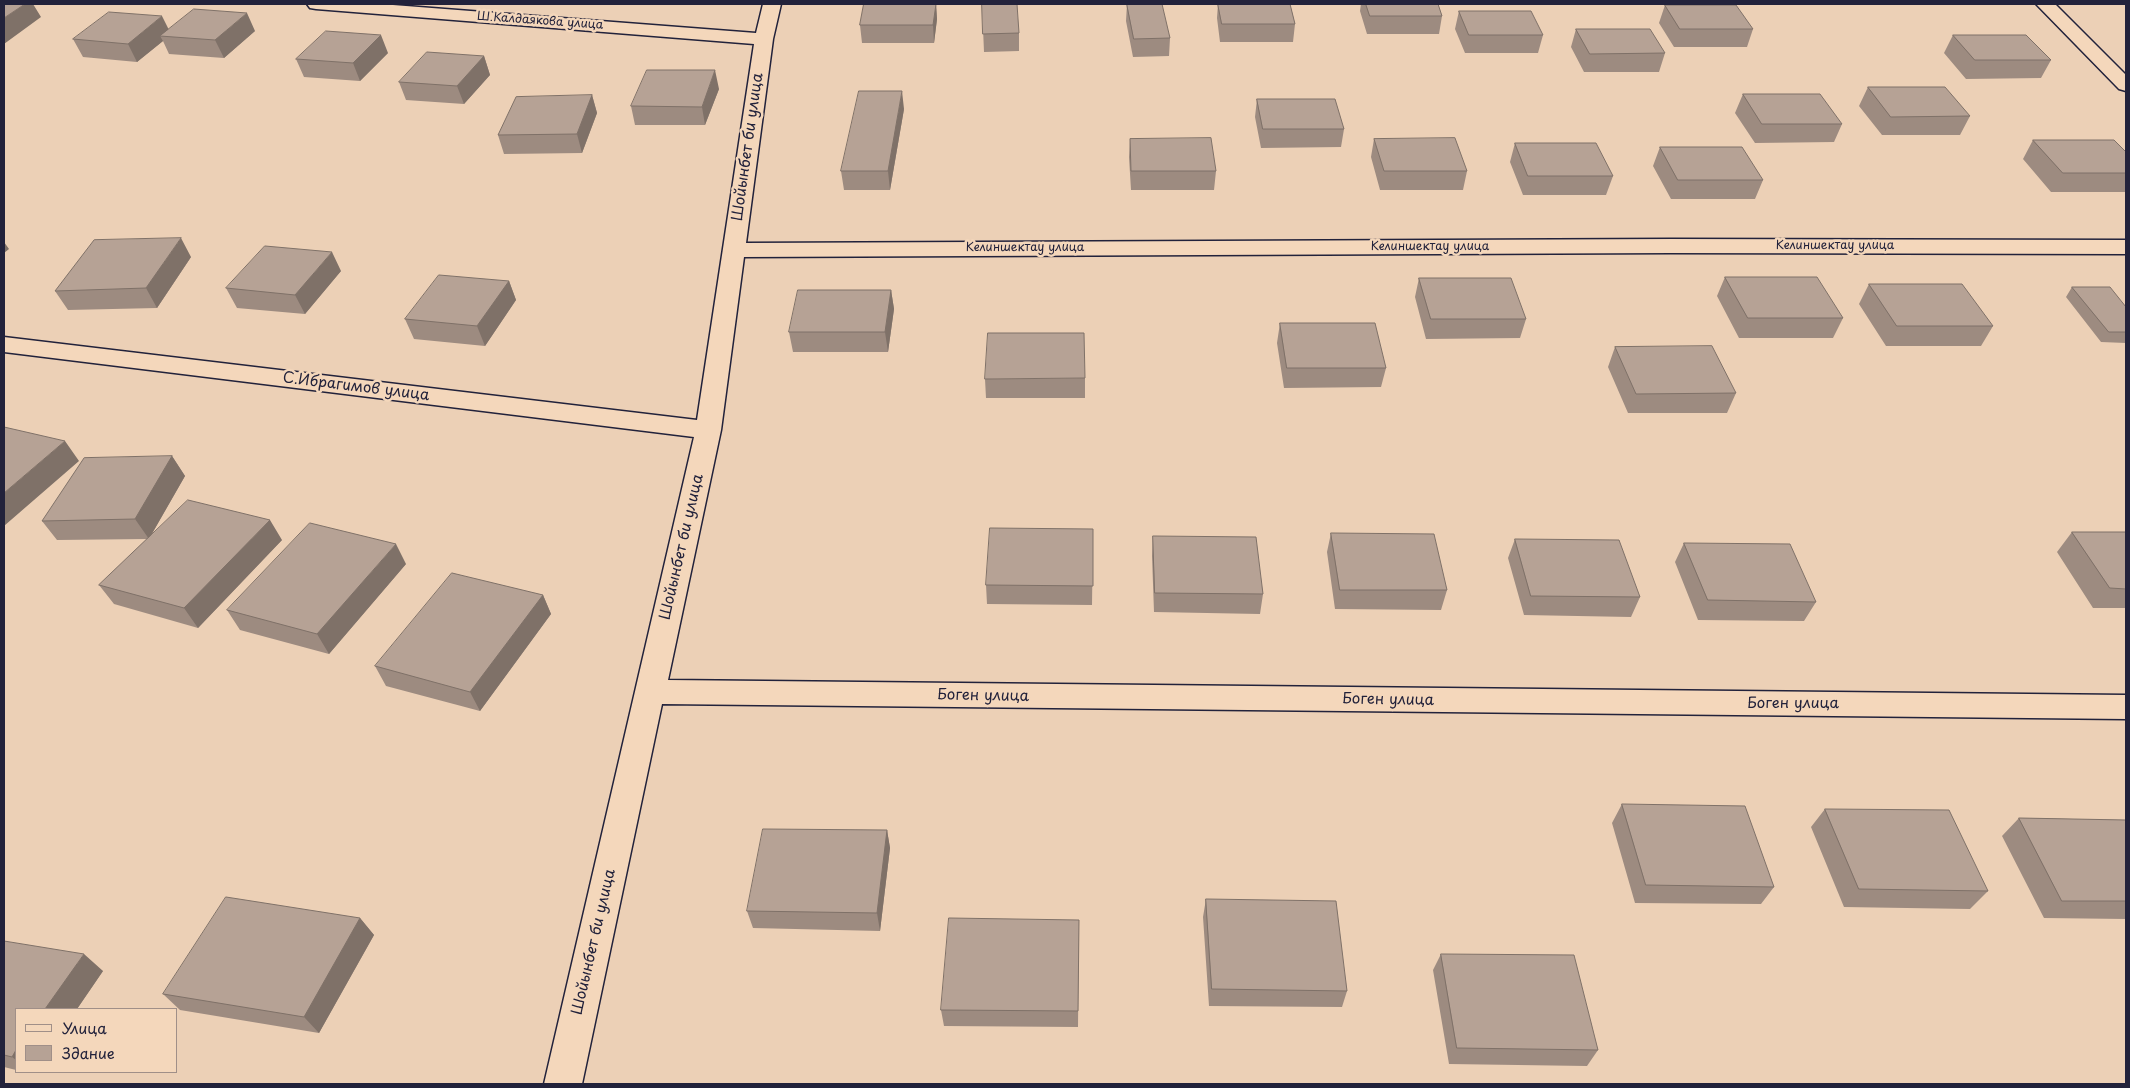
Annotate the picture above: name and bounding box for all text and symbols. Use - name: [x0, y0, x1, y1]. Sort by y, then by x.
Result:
- street label: Ш.Калдаякова улица: [476, 9, 604, 33]
- street label: Шойынбет би улица: [729, 72, 767, 222]
- street label: Келиншектау улица: [1776, 239, 1894, 253]
- street label: Келиншектау улица: [1371, 240, 1489, 254]
- street label: Келиншектау улица: [966, 241, 1084, 255]
- street label: С.Ибрагимов улица: [282, 369, 430, 405]
- street label: Шойынбет би улица: [656, 472, 708, 622]
- street label: Боген улица: [937, 686, 1029, 706]
- street label: Боген улица: [1342, 690, 1434, 710]
- street label: Боген улица: [1747, 695, 1839, 713]
- street label: Шойынбет би улица: [568, 867, 620, 1017]
- legend: [15, 1008, 178, 1073]
- text: Улица: [62, 1016, 107, 1039]
- text: Здание: [62, 1041, 115, 1064]

